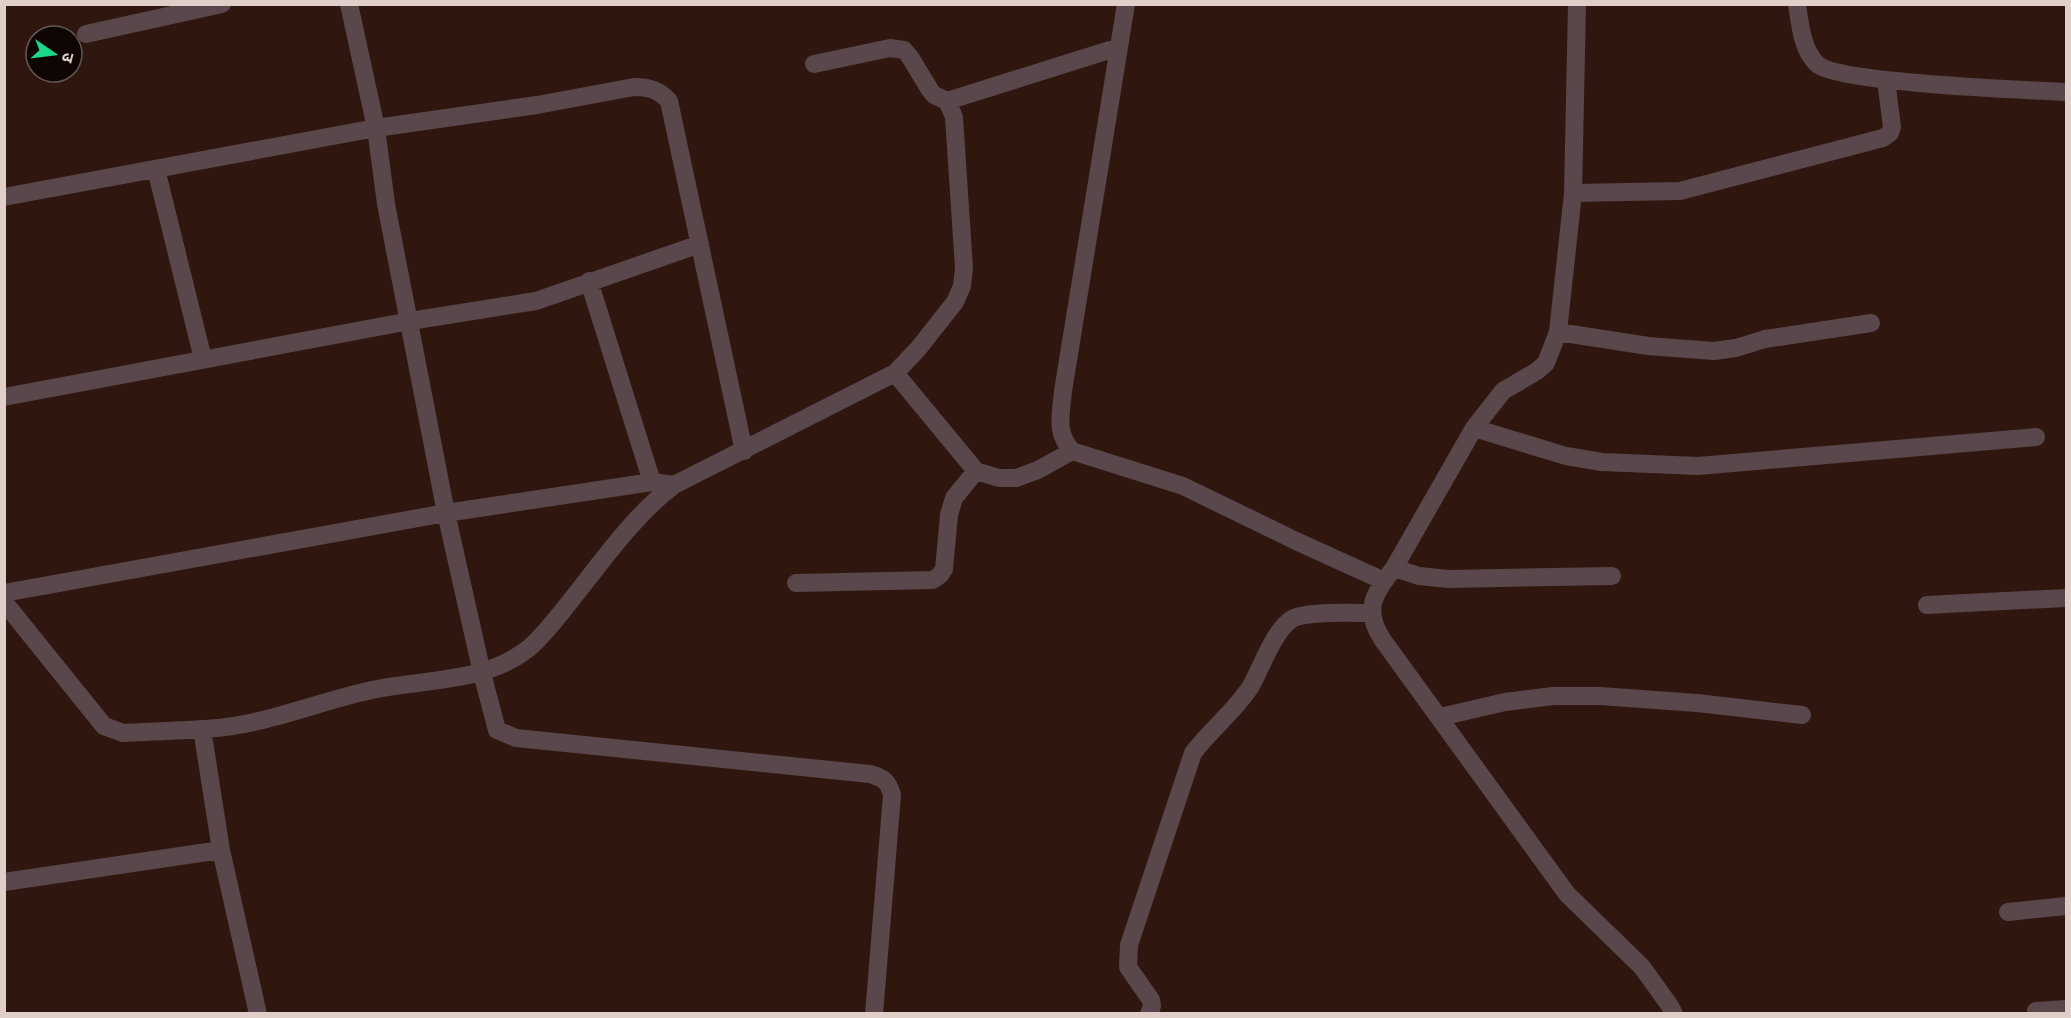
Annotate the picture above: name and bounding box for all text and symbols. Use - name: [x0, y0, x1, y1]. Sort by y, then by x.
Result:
- north arrow: [24, 24, 84, 84]
- text: उ: [57, 50, 80, 65]

